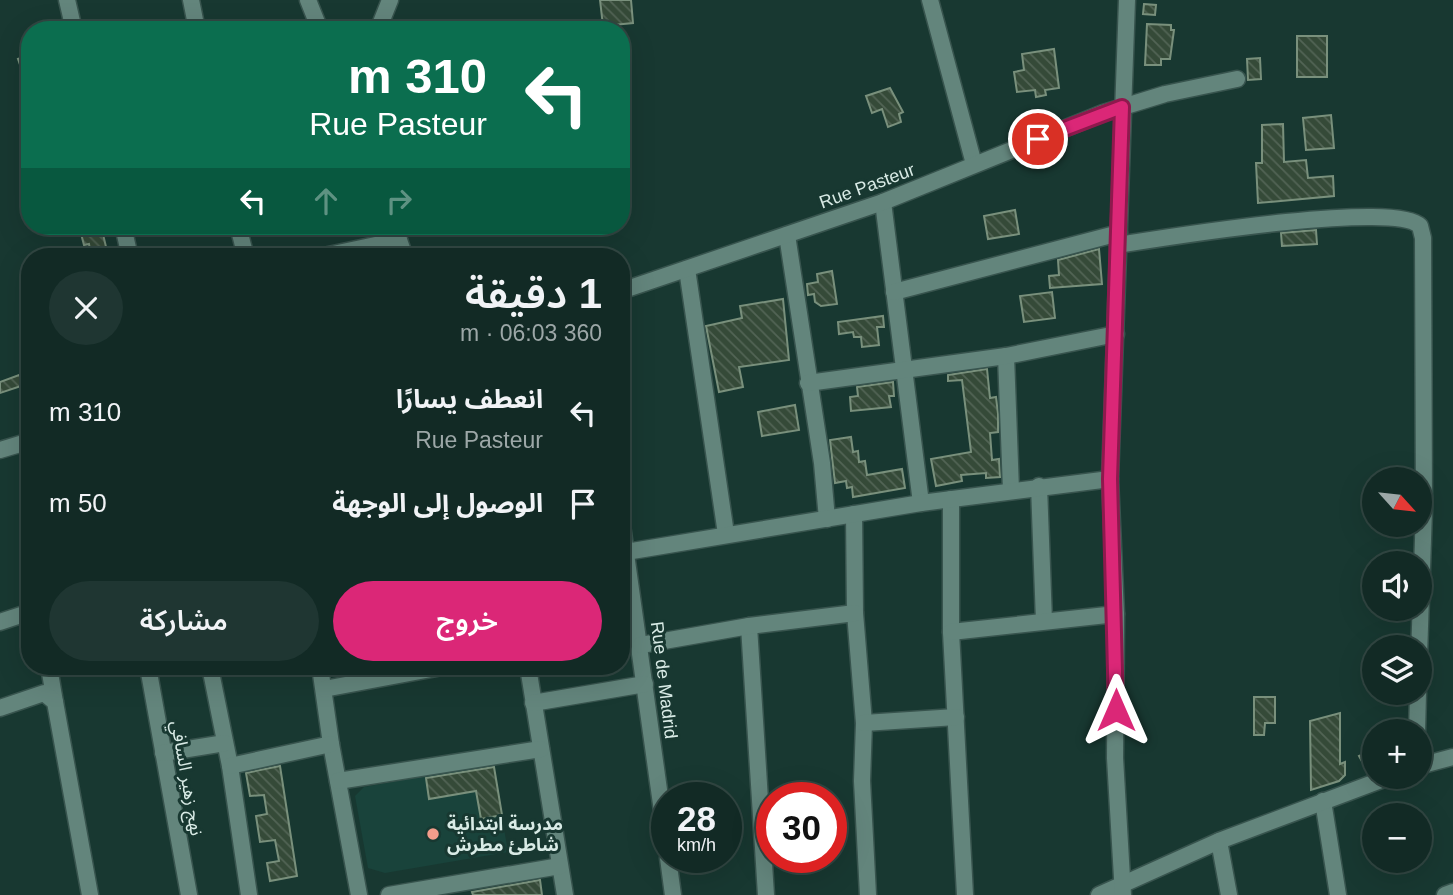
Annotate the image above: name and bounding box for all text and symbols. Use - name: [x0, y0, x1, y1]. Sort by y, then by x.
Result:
- text: 310 m: [348, 49, 487, 103]
- icon: left: [511, 49, 602, 140]
- text: Rue Pasteur: [309, 106, 487, 142]
- pin: [1008, 109, 1068, 169]
- icon: arrive: [1019, 120, 1057, 158]
- street label: Rue Pasteur: [817, 159, 917, 213]
- icon: left: [234, 182, 272, 220]
- icon: ahead: [307, 182, 345, 220]
- icon: right: [380, 182, 418, 220]
- text: 1 دقيقة: [465, 270, 602, 317]
- button: close: [49, 271, 123, 345]
- text: 360 m · 06:03: [460, 320, 602, 346]
- text: انعطف يسارًا: [396, 384, 543, 414]
- icon: left: [564, 394, 602, 432]
- text: 310 m: [49, 397, 121, 427]
- text: Rue Pasteur: [415, 427, 543, 453]
- north arrow: [1362, 467, 1432, 537]
- map controls: [1362, 467, 1432, 873]
- icon: arrive: [564, 485, 602, 523]
- text: 50 m: [49, 488, 107, 518]
- text: الوصول إلى الوجهة: [332, 488, 543, 518]
- button: sound: [1362, 551, 1432, 621]
- button: مشاركة: [49, 581, 319, 661]
- button: خروج: [333, 581, 602, 661]
- street label: Rue de Madrid: [647, 620, 681, 740]
- button: layers: [1362, 635, 1432, 705]
- position arrow: [1079, 673, 1153, 747]
- street label: نهج زهير السافي: [164, 719, 207, 838]
- button: +: [1362, 719, 1432, 789]
- speed limit sign: 30: [756, 782, 847, 873]
- text: 28: [677, 799, 716, 838]
- button: −: [1362, 803, 1432, 873]
- place label: مدرسة ابتدائية شاطئ مطرش: [447, 814, 563, 856]
- marker: مدرسة ابتدائية شاطئ مطرش: [425, 826, 441, 842]
- text: km/h: [677, 835, 716, 855]

